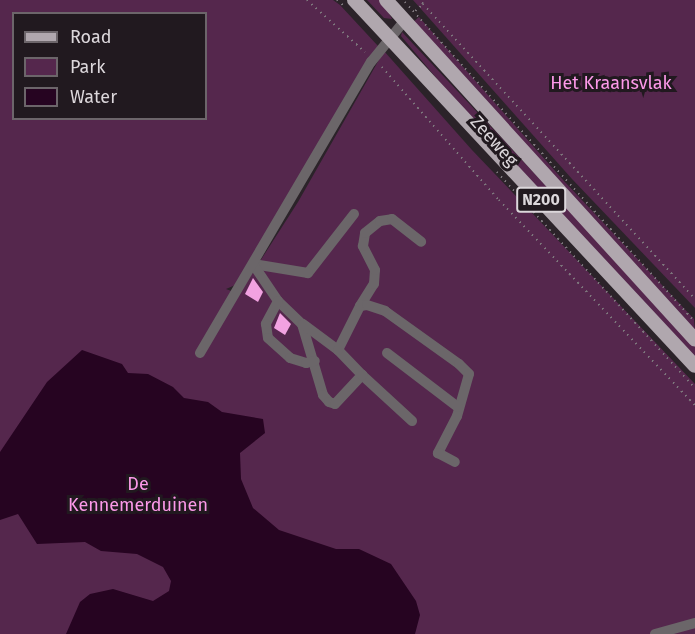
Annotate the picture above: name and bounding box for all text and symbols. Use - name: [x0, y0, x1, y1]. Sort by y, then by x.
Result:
- legend: [12, 12, 207, 120]
- text: Road: [70, 26, 112, 48]
- text: Park: [70, 56, 105, 78]
- park label: Het Kraansvlak: [550, 72, 672, 94]
- text: Water: [70, 86, 117, 108]
- street label: Zeeweg: [466, 111, 522, 171]
- road number: N200: [516, 187, 566, 213]
- park label: De Kennemerduinen: [68, 474, 208, 516]

